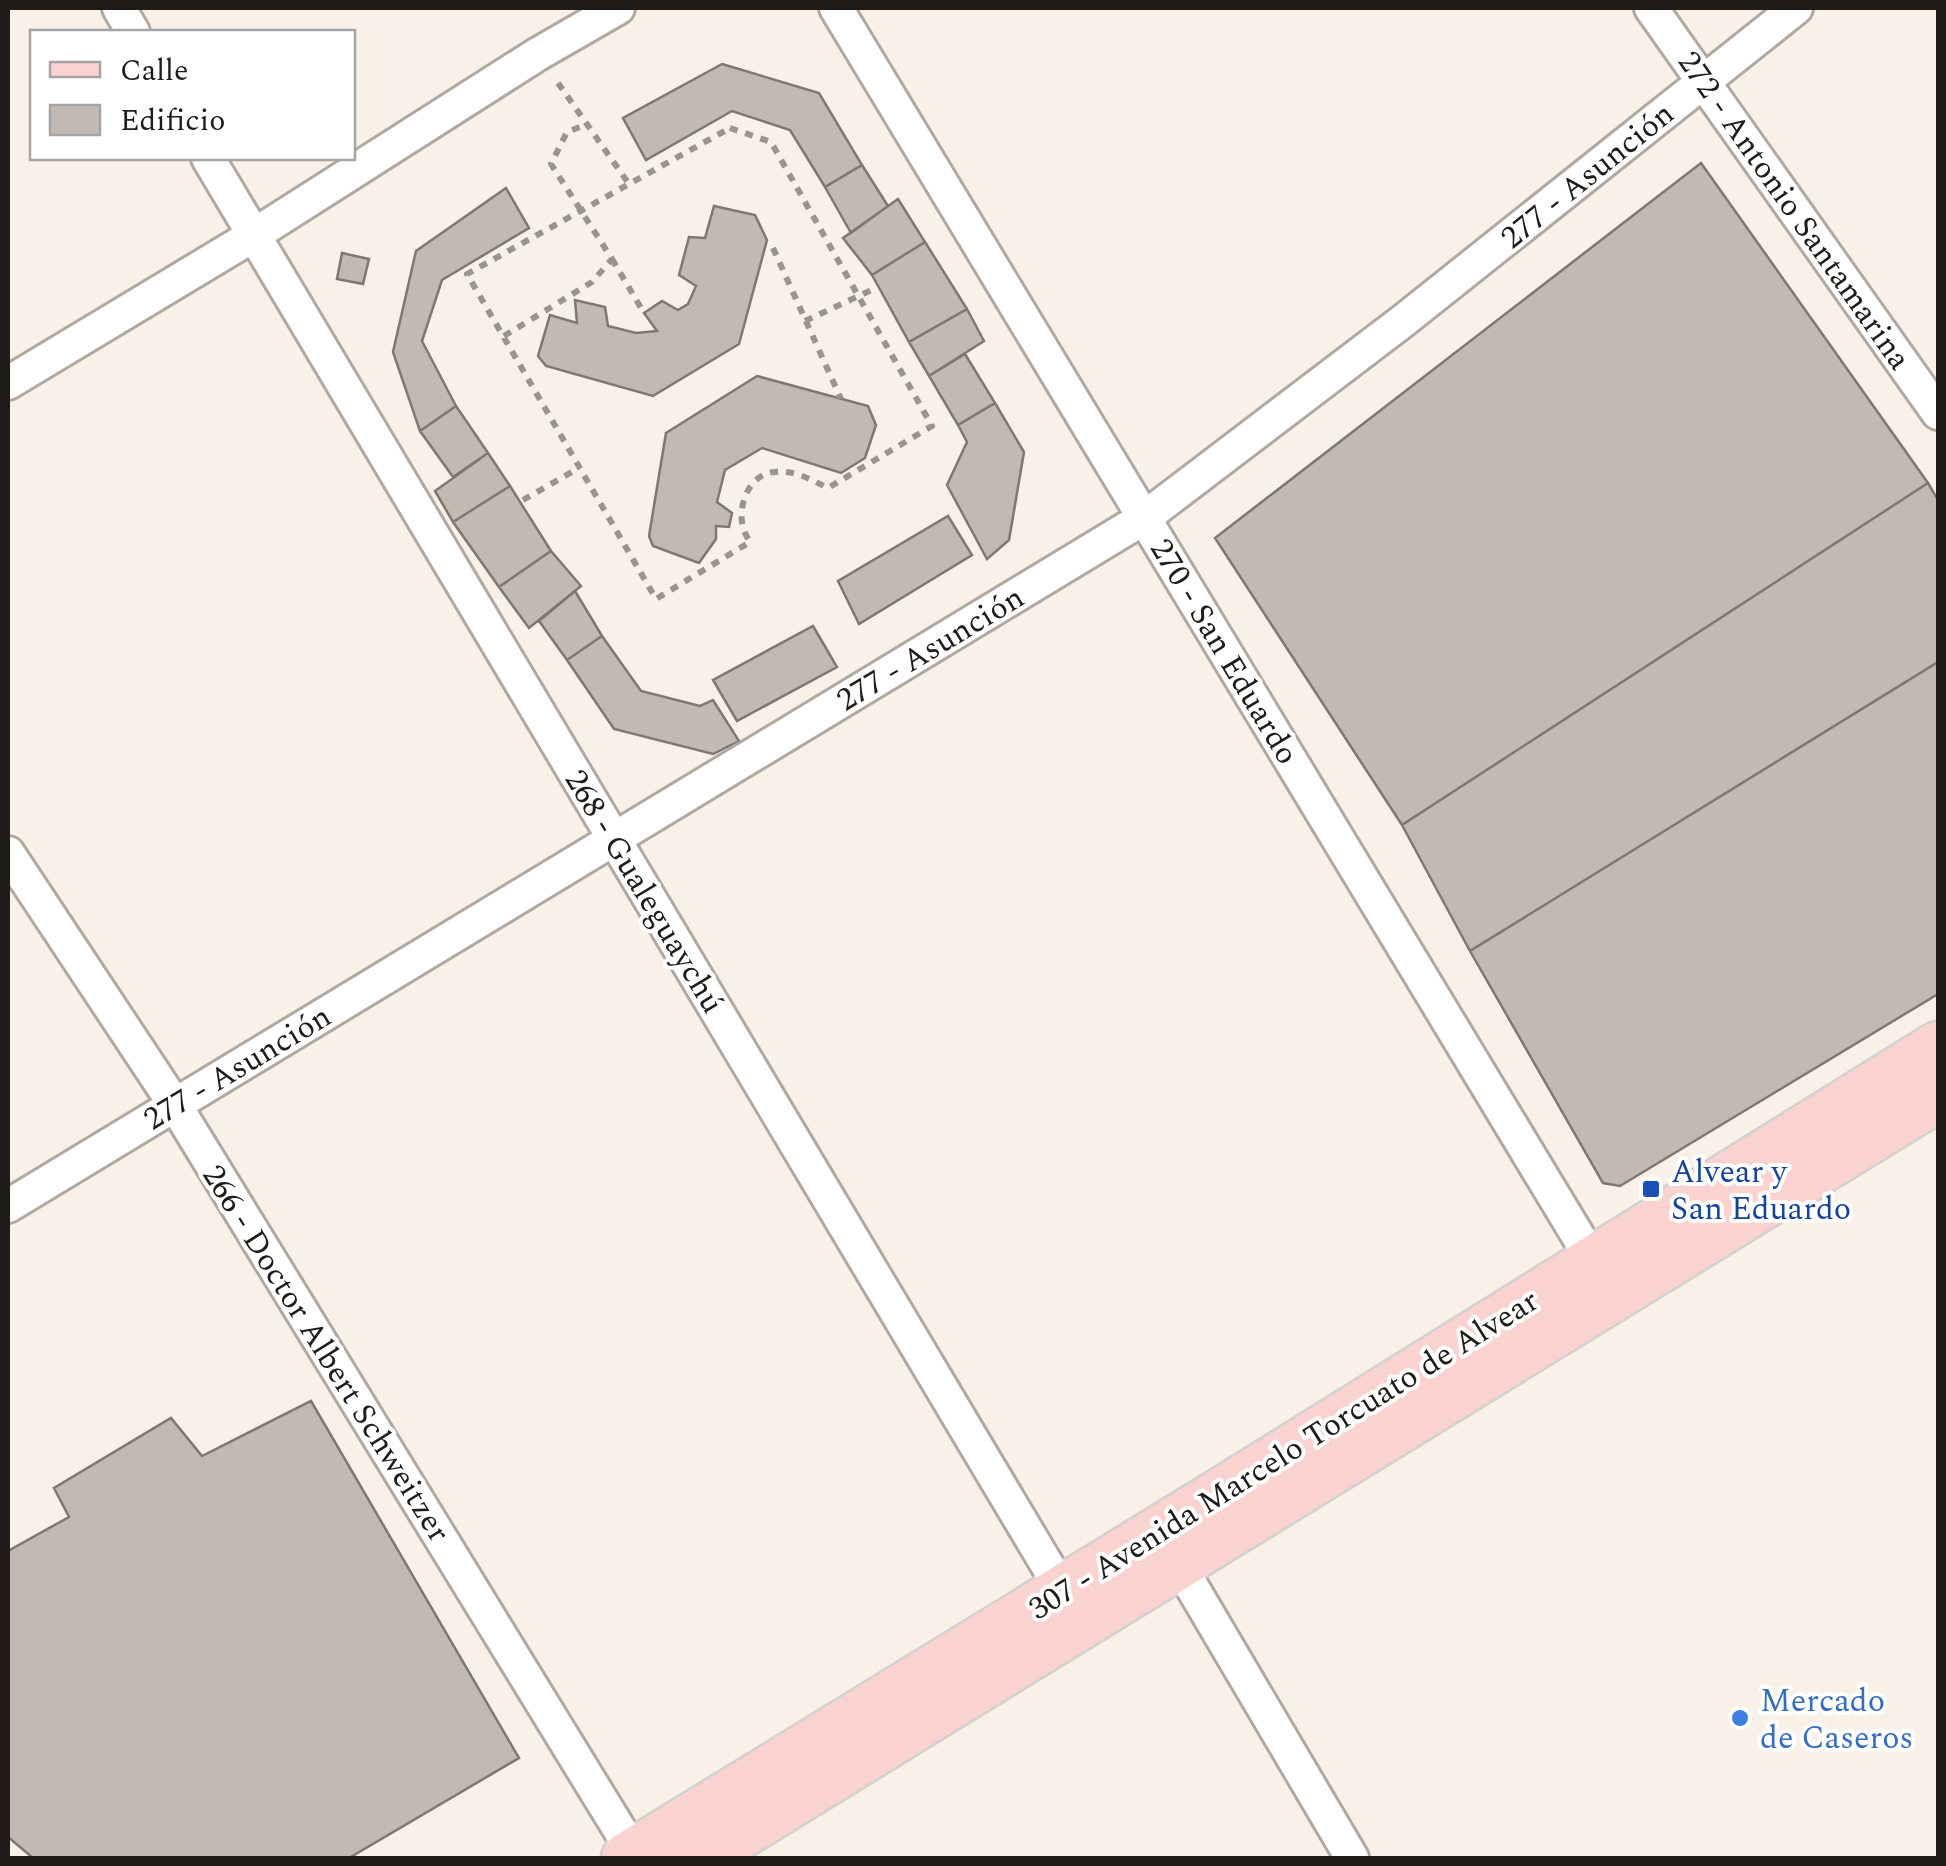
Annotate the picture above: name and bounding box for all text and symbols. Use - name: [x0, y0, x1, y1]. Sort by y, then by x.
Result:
- legend: [30, 30, 355, 160]
- street label: 272 - Antonio Santamarina: [1665, 41, 1923, 381]
- text: Calle: [120, 48, 188, 94]
- street label: 277 - Asunción: [1490, 91, 1685, 262]
- text: Edificio: [120, 98, 225, 144]
- street label: 270 - San Eduardo: [1137, 529, 1311, 774]
- street label: 277 - Asunción: [828, 574, 1034, 725]
- street label: 268 - Gualeguaychú: [551, 760, 736, 1023]
- street label: 277 - Asunción: [135, 993, 341, 1144]
- place label: Alvear y San Eduardo: [1671, 1148, 1851, 1234]
- street label: 266 - Doctor Albert Schweitzer: [189, 1155, 462, 1552]
- marker: Alvear y San Eduardo: [1640, 1178, 1662, 1200]
- street label: 307 - Avenida Marcelo Torcuato de Alvear: [1019, 1277, 1548, 1633]
- place label: Mercado de Caseros: [1760, 1677, 1913, 1763]
- marker: Mercado de Caseros: [1729, 1707, 1751, 1729]

